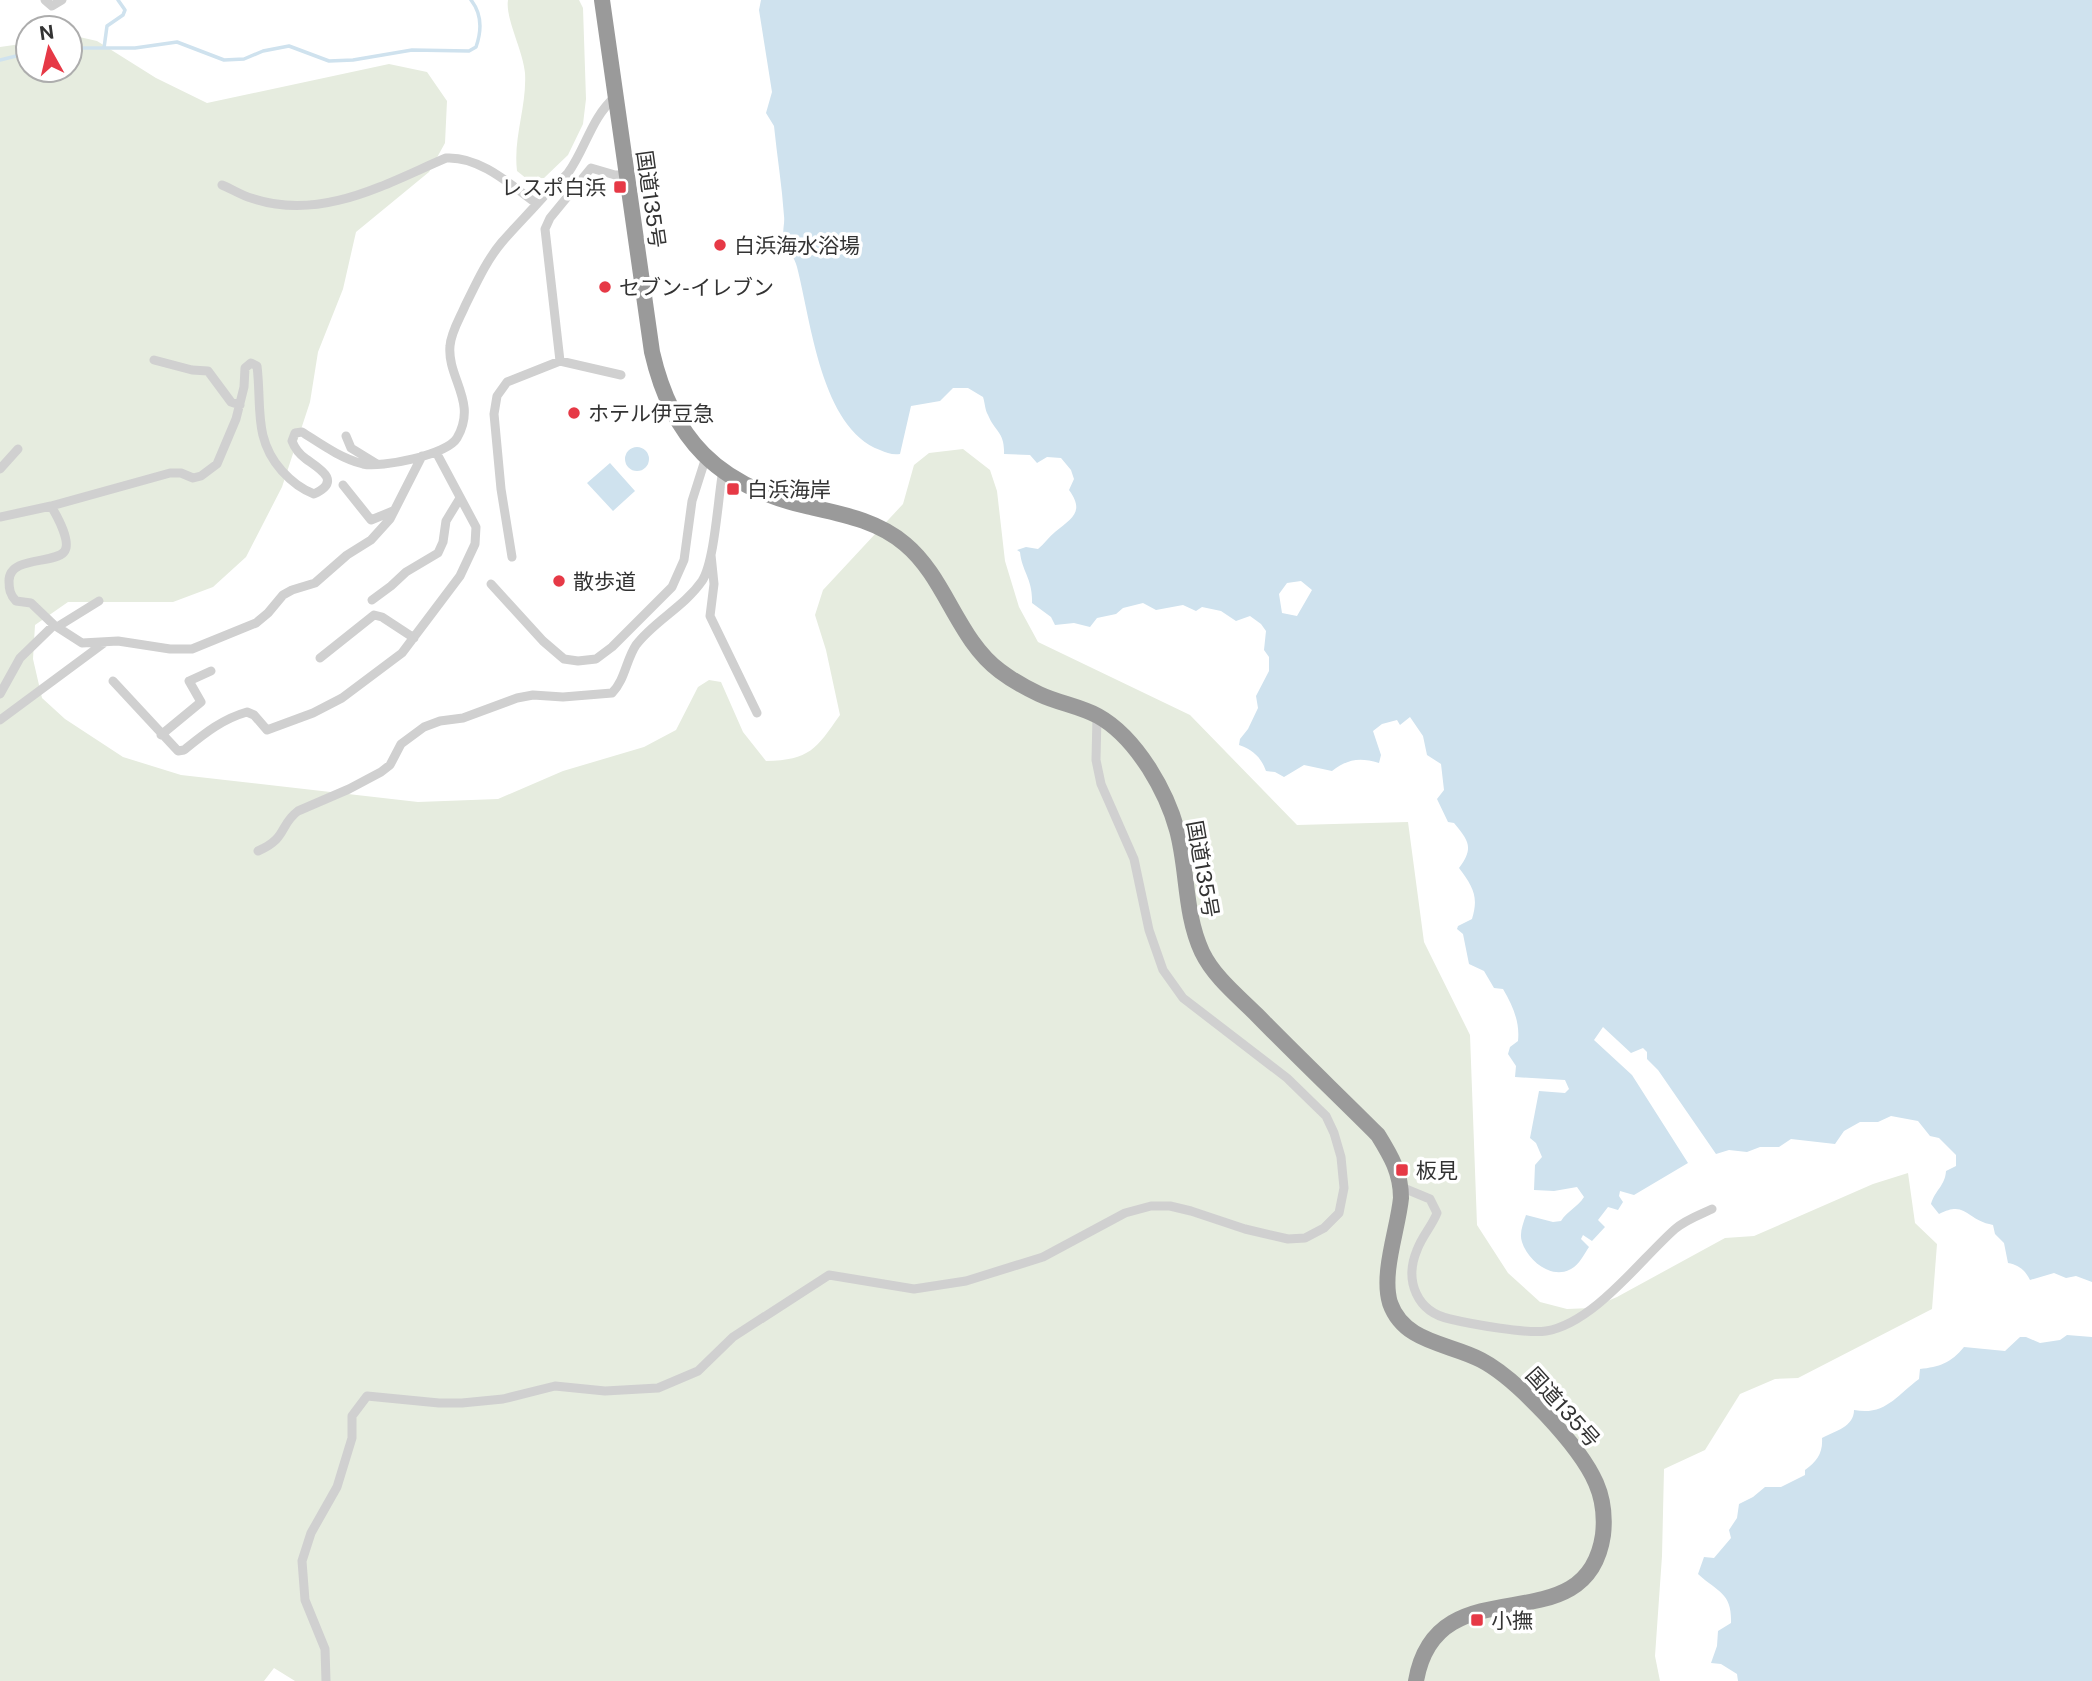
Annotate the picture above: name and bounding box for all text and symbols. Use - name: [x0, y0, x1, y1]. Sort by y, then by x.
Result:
- north arrow: [14, 14, 84, 84]
- text: N: [38, 20, 56, 44]
- street label: 国道135号: [632, 149, 670, 249]
- place label: レスポ白浜: [501, 175, 606, 200]
- marker: レスポ白浜: [612, 179, 628, 195]
- place label: 白浜海水浴場: [734, 233, 860, 258]
- marker: 白浜海水浴場: [712, 237, 728, 253]
- place label: セブン-イレブン: [619, 275, 774, 300]
- marker: セブン-イレブン: [597, 279, 613, 295]
- place label: ホテル伊豆急: [588, 401, 714, 426]
- marker: ホテル伊豆急: [566, 405, 582, 421]
- place label: 白浜海岸: [747, 477, 831, 502]
- marker: 白浜海岸: [725, 481, 741, 497]
- place label: 散歩道: [573, 569, 636, 594]
- marker: 散歩道: [551, 573, 567, 589]
- street label: 国道135号: [1182, 818, 1224, 920]
- place label: 板見: [1416, 1158, 1458, 1183]
- marker: 板見: [1394, 1162, 1410, 1178]
- street label: 国道135号: [1521, 1362, 1605, 1452]
- place label: 小撫: [1491, 1608, 1533, 1633]
- marker: 小撫: [1469, 1612, 1485, 1628]

